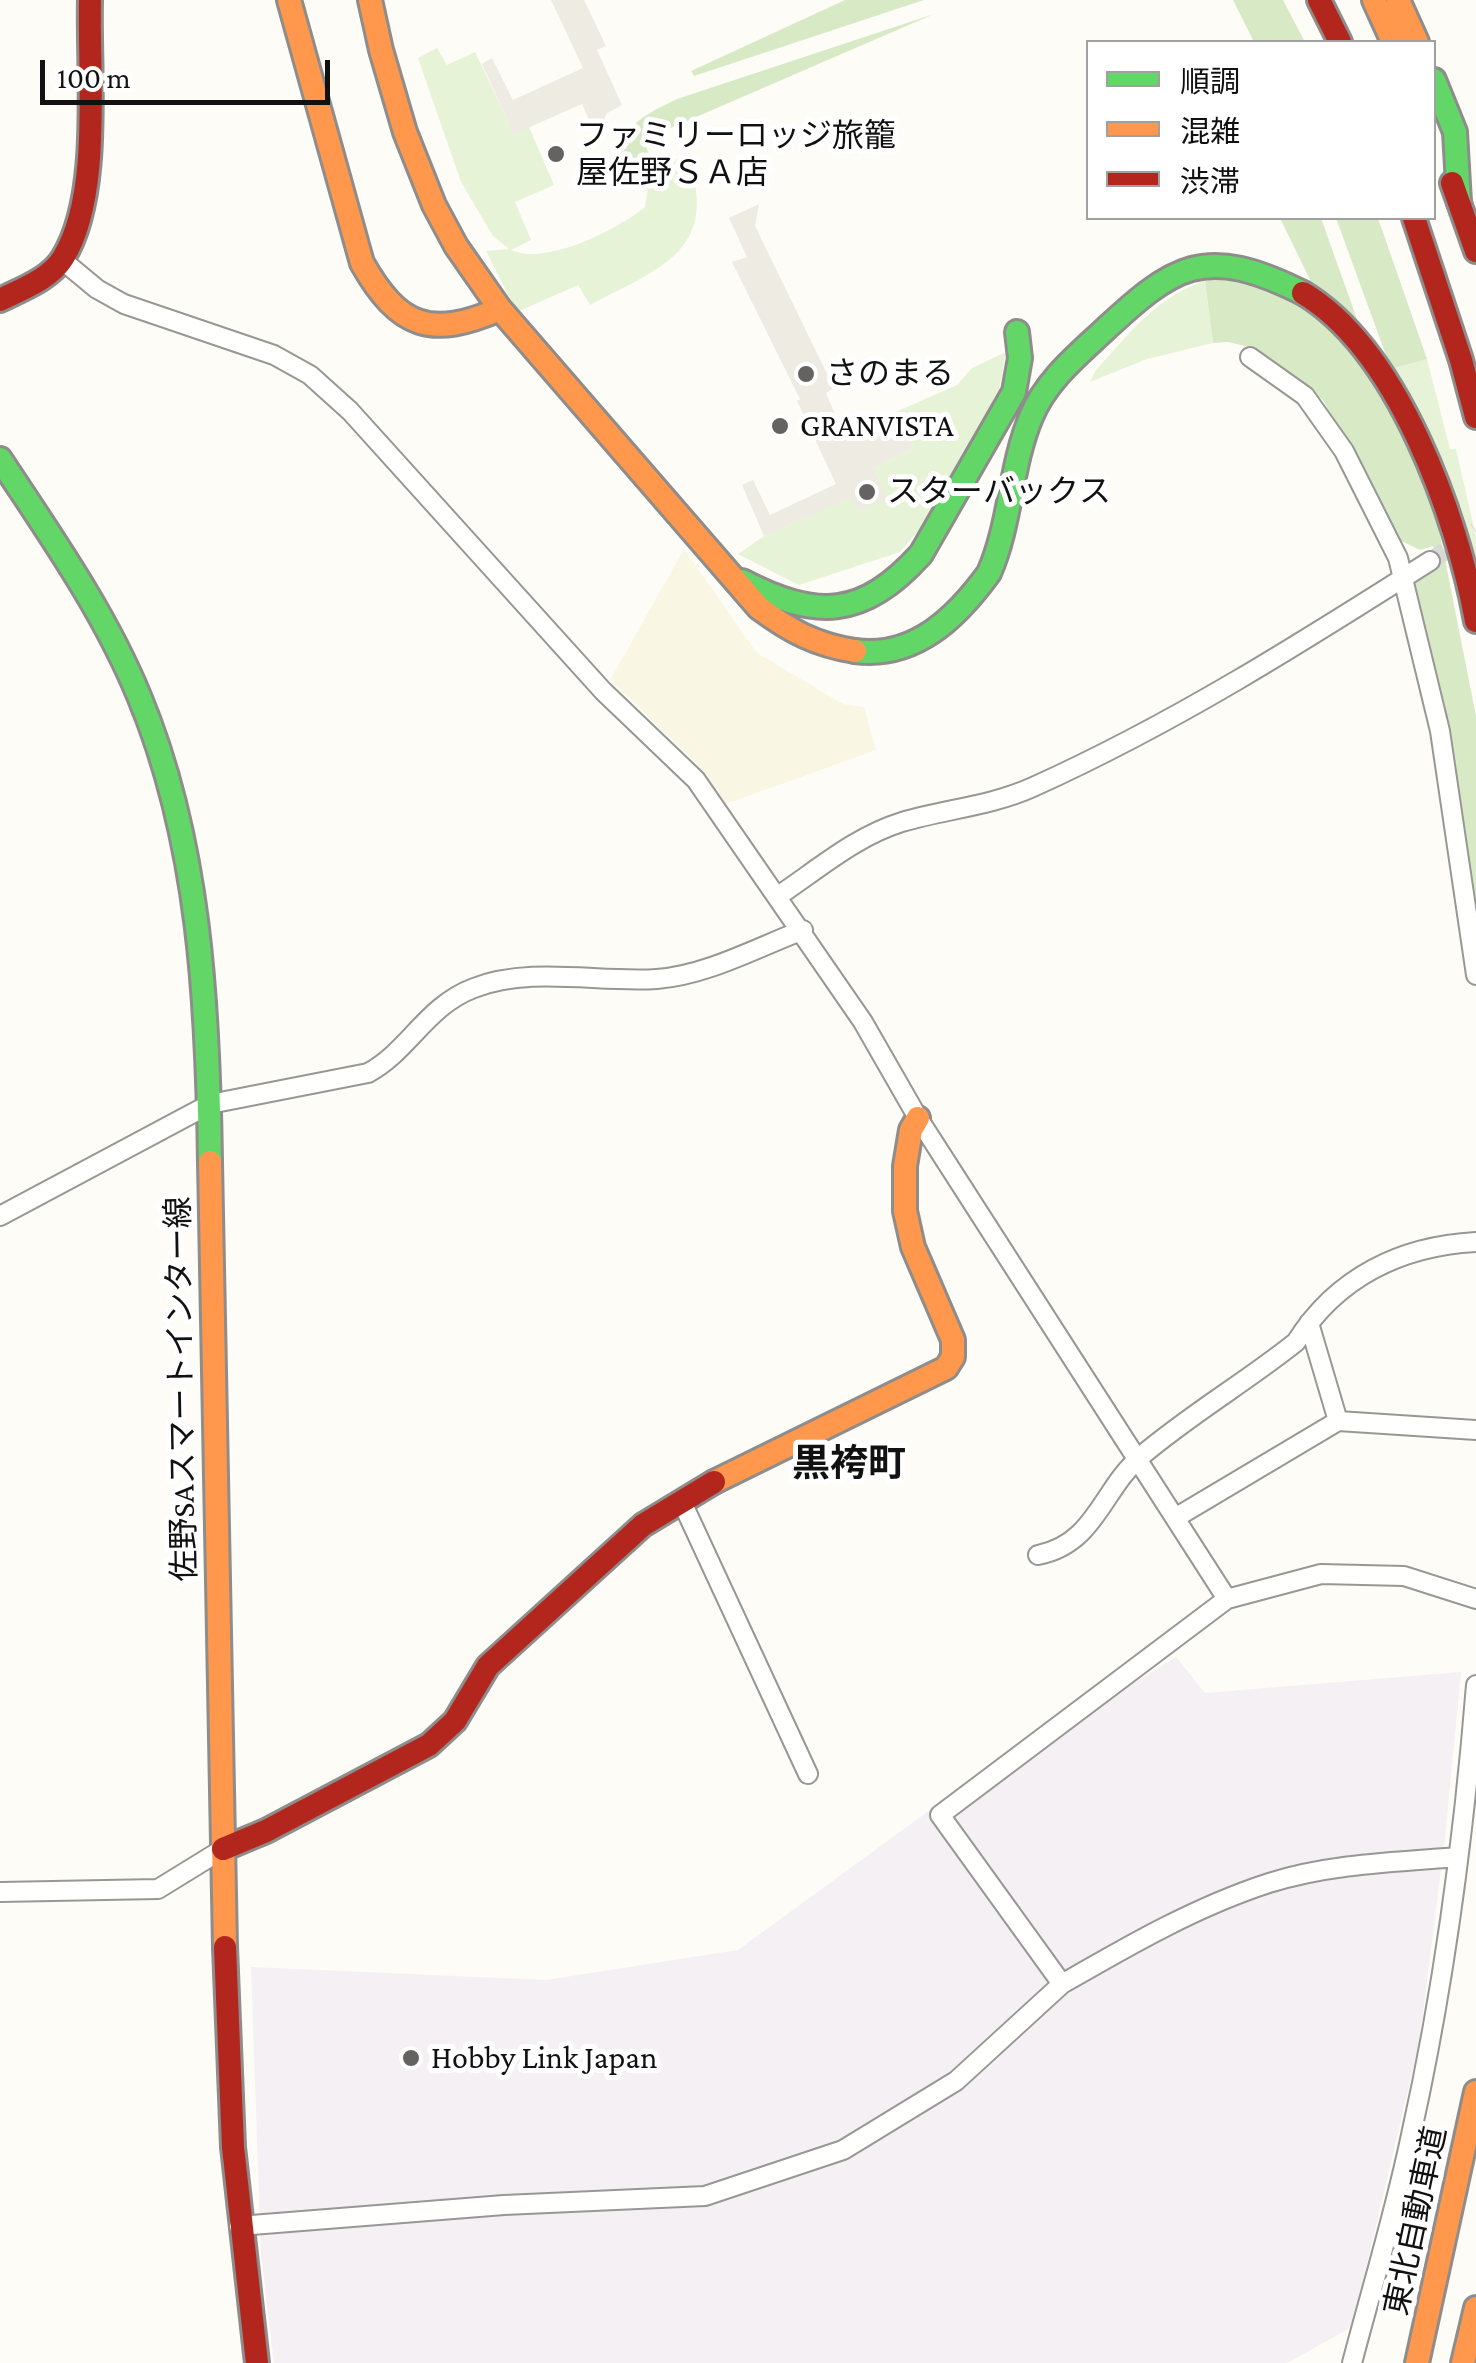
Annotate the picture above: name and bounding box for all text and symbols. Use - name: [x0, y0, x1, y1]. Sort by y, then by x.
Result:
- scale bar: [45, 40, 335, 102]
- legend: [1086, 40, 1436, 220]
- text: 100 m: [57, 61, 131, 94]
- text: 順調: [1180, 65, 1240, 98]
- text: 混雑: [1180, 115, 1240, 148]
- place label: ファミリーロッジ旅籠 屋佐野ＳＡ店: [576, 117, 896, 192]
- marker: ファミリーロッジ旅籠 屋佐野ＳＡ店: [545, 143, 567, 165]
- text: 渋滞: [1180, 165, 1240, 198]
- place label: さのまる: [826, 355, 954, 393]
- marker: さのまる: [795, 363, 817, 385]
- place label: GRANVISTA: [800, 407, 954, 445]
- marker: GRANVISTA: [769, 415, 791, 437]
- place label: スターバックス: [887, 473, 1111, 511]
- marker: スターバックス: [856, 481, 878, 503]
- street label: 佐野SAスマートインター線: [159, 1196, 205, 1582]
- district label: 黒袴町: [792, 1441, 906, 1487]
- place label: Hobby Link Japan: [431, 2039, 657, 2077]
- marker: Hobby Link Japan: [400, 2047, 422, 2069]
- street label: 東北自動車道: [1377, 2123, 1455, 2319]

